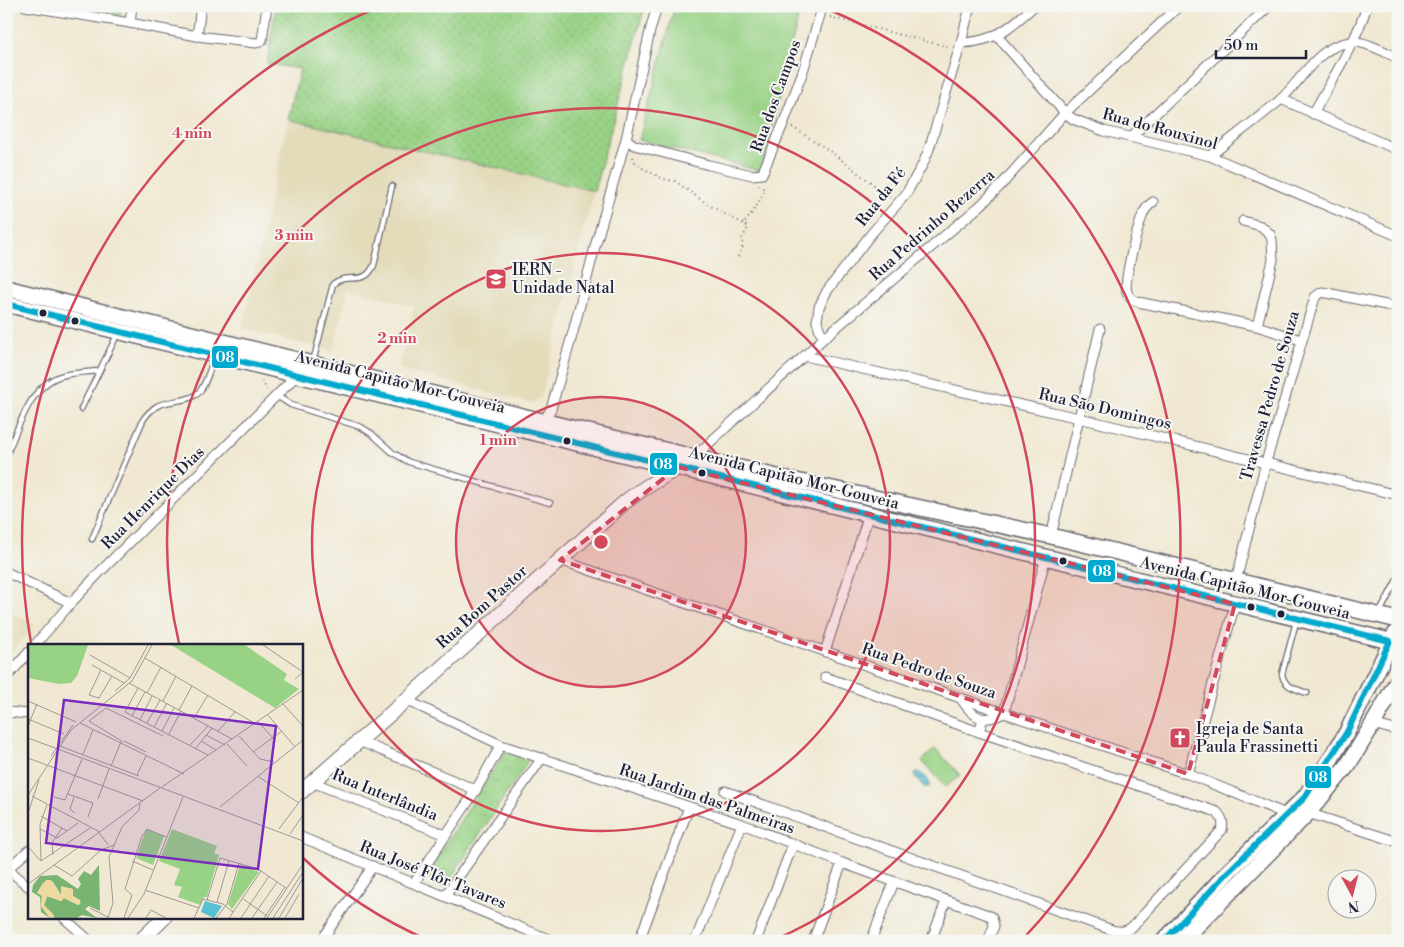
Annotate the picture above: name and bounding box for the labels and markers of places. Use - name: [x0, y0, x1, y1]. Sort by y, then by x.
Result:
- place label: IERN - Unidade Natal: [512, 260, 615, 298]
- school or university icon: IERN - Unidade Natal: [484, 267, 508, 291]
- unlabelled marker: [38, 308, 48, 318]
- unlabelled marker: [70, 316, 80, 326]
- unlabelled marker: [562, 436, 572, 446]
- unlabelled marker: [697, 468, 707, 478]
- centre of rings: [592, 533, 610, 551]
- unlabelled marker: [1058, 556, 1068, 566]
- unlabelled marker: [1246, 602, 1256, 612]
- unlabelled marker: [1276, 609, 1286, 619]
- place label: Igreja de Santa Paula Frassinetti: [1196, 719, 1318, 757]
- church icon: Igreja de Santa Paula Frassinetti: [1168, 726, 1192, 750]

